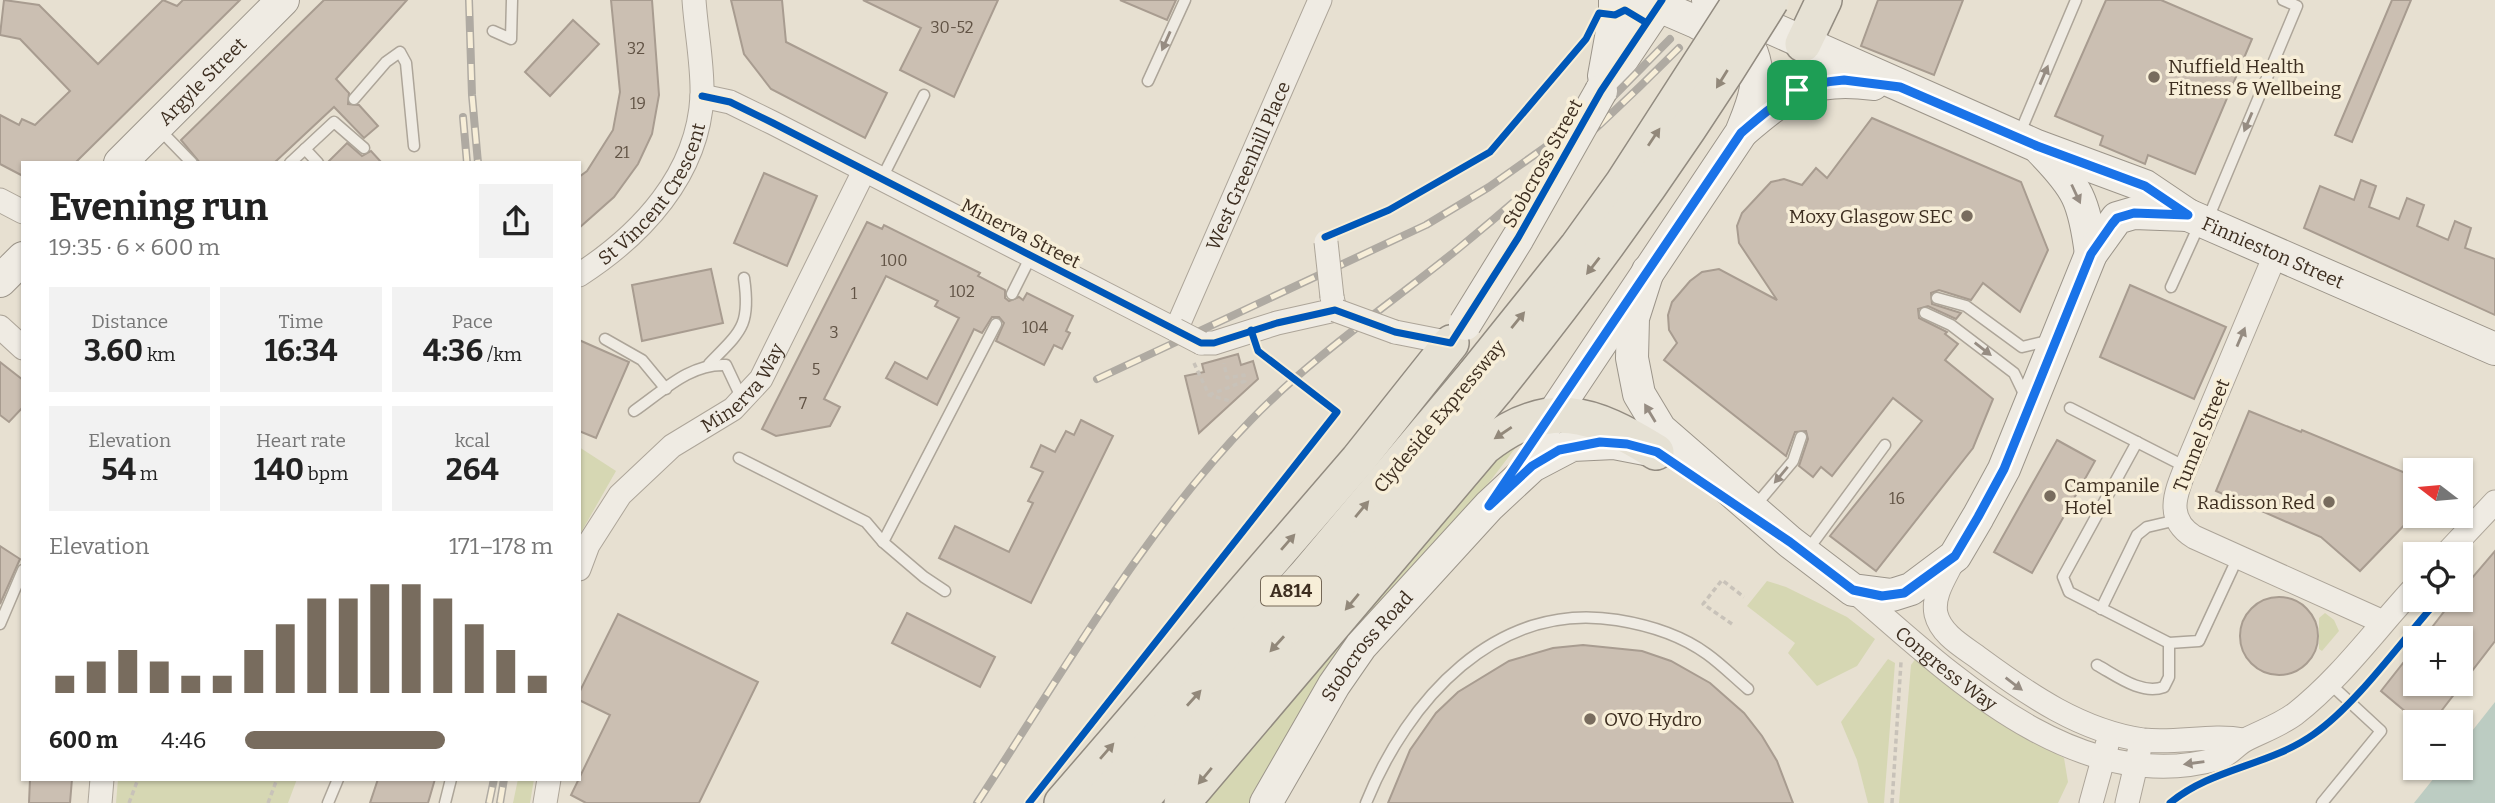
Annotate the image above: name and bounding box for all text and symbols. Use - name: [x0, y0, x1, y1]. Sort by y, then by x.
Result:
- house number: 30-52: [930, 18, 974, 37]
- one-way arrow: [1160, 31, 1172, 51]
- street label: Argyle Street: [154, 33, 251, 130]
- house number: 32: [627, 39, 645, 58]
- place label: Nuffield Health Fitness & Wellbeing: [2168, 55, 2342, 100]
- pin: [1767, 60, 1827, 120]
- one-way arrow: [2038, 65, 2050, 85]
- one-way arrow: [1715, 69, 1728, 89]
- marker: Nuffield Health Fitness & Wellbeing: [2146, 69, 2162, 85]
- icon: arrive: [1778, 71, 1816, 109]
- street label: West Greenhill Place: [1201, 78, 1295, 254]
- house number: 19: [630, 94, 646, 113]
- street label: Stobcross Street: [1498, 95, 1587, 232]
- one-way arrow: [2243, 112, 2254, 133]
- street label: St Vincent Crescent: [594, 121, 710, 270]
- one-way arrow: [1647, 128, 1661, 146]
- house number: 21: [614, 143, 630, 162]
- text: Evening run: [49, 184, 268, 230]
- button: share: [479, 184, 553, 258]
- one-way arrow: [2070, 184, 2082, 204]
- street label: Minerva Street: [957, 193, 1084, 273]
- place label: Moxy Glasgow SEC: [1789, 205, 1953, 228]
- marker: Moxy Glasgow SEC: [1959, 208, 1975, 224]
- street label: Finnieston Street: [2199, 212, 2348, 294]
- text: 19:35 · 6 × 600 m: [49, 233, 220, 261]
- house number: 100: [880, 251, 908, 270]
- one-way arrow: [1586, 257, 1600, 275]
- house number: 102: [949, 282, 975, 301]
- house number: 1: [851, 284, 858, 303]
- text: Distance: [91, 310, 168, 333]
- text: Time: [279, 310, 323, 333]
- text: Pace: [452, 310, 493, 333]
- one-way arrow: [1511, 311, 1526, 329]
- house number: 104: [1022, 318, 1049, 337]
- house number: 3: [829, 323, 839, 342]
- one-way arrow: [2236, 326, 2247, 347]
- text: 3.60: [84, 333, 143, 369]
- text: 16:34: [264, 333, 338, 369]
- text: 4:36: [423, 333, 483, 369]
- street label: Clydeside Expressway: [1369, 335, 1511, 497]
- street label: Minerva Way: [697, 339, 789, 438]
- one-way arrow: [1973, 342, 1991, 357]
- text: km: [143, 343, 175, 366]
- text: /km: [483, 343, 522, 366]
- house number: 5: [812, 360, 820, 379]
- street label: Tunnel Street: [2168, 375, 2235, 495]
- house number: 7: [799, 394, 807, 413]
- one-way arrow: [1644, 404, 1656, 423]
- one-way arrow: [1493, 426, 1513, 439]
- text: Elevation: [88, 429, 171, 452]
- text: Heart rate: [256, 429, 346, 452]
- text: kcal: [455, 429, 490, 452]
- text: 54: [101, 452, 136, 488]
- text: 140: [254, 452, 304, 488]
- text: 264: [446, 452, 499, 488]
- north arrow: [2403, 458, 2473, 528]
- map controls: [2403, 458, 2473, 780]
- text: m: [136, 462, 158, 485]
- text: bpm: [304, 462, 348, 485]
- one-way arrow: [1774, 467, 1789, 484]
- place label: Campanile Hotel: [2064, 474, 2160, 519]
- marker: Campanile Hotel: [2042, 488, 2058, 504]
- house number: 16: [1889, 489, 1905, 508]
- place label: Radisson Red: [2197, 491, 2315, 514]
- marker: Radisson Red: [2321, 494, 2337, 510]
- one-way arrow: [1354, 501, 1369, 519]
- text: Elevation: [49, 532, 149, 560]
- text: 171–178 m: [449, 532, 553, 560]
- one-way arrow: [1280, 533, 1296, 551]
- button: locate: [2403, 542, 2473, 612]
- road number: A814: [1261, 576, 1321, 606]
- street label: Stobcross Road: [1316, 586, 1418, 705]
- one-way arrow: [1345, 593, 1360, 611]
- street label: Congress Way: [1890, 621, 2002, 716]
- button: +: [2403, 626, 2473, 696]
- one-way arrow: [1269, 635, 1285, 653]
- one-way arrow: [2005, 677, 2023, 691]
- one-way arrow: [1186, 690, 1202, 707]
- place label: OVO Hydro: [1604, 708, 1702, 731]
- button: −: [2403, 710, 2473, 780]
- marker: OVO Hydro: [1582, 711, 1598, 727]
- text: 600 m: [49, 726, 118, 754]
- text: 4:46: [161, 726, 206, 754]
- one-way arrow: [1099, 743, 1114, 760]
- one-way arrow: [2182, 758, 2204, 769]
- one-way arrow: [1198, 767, 1213, 784]

